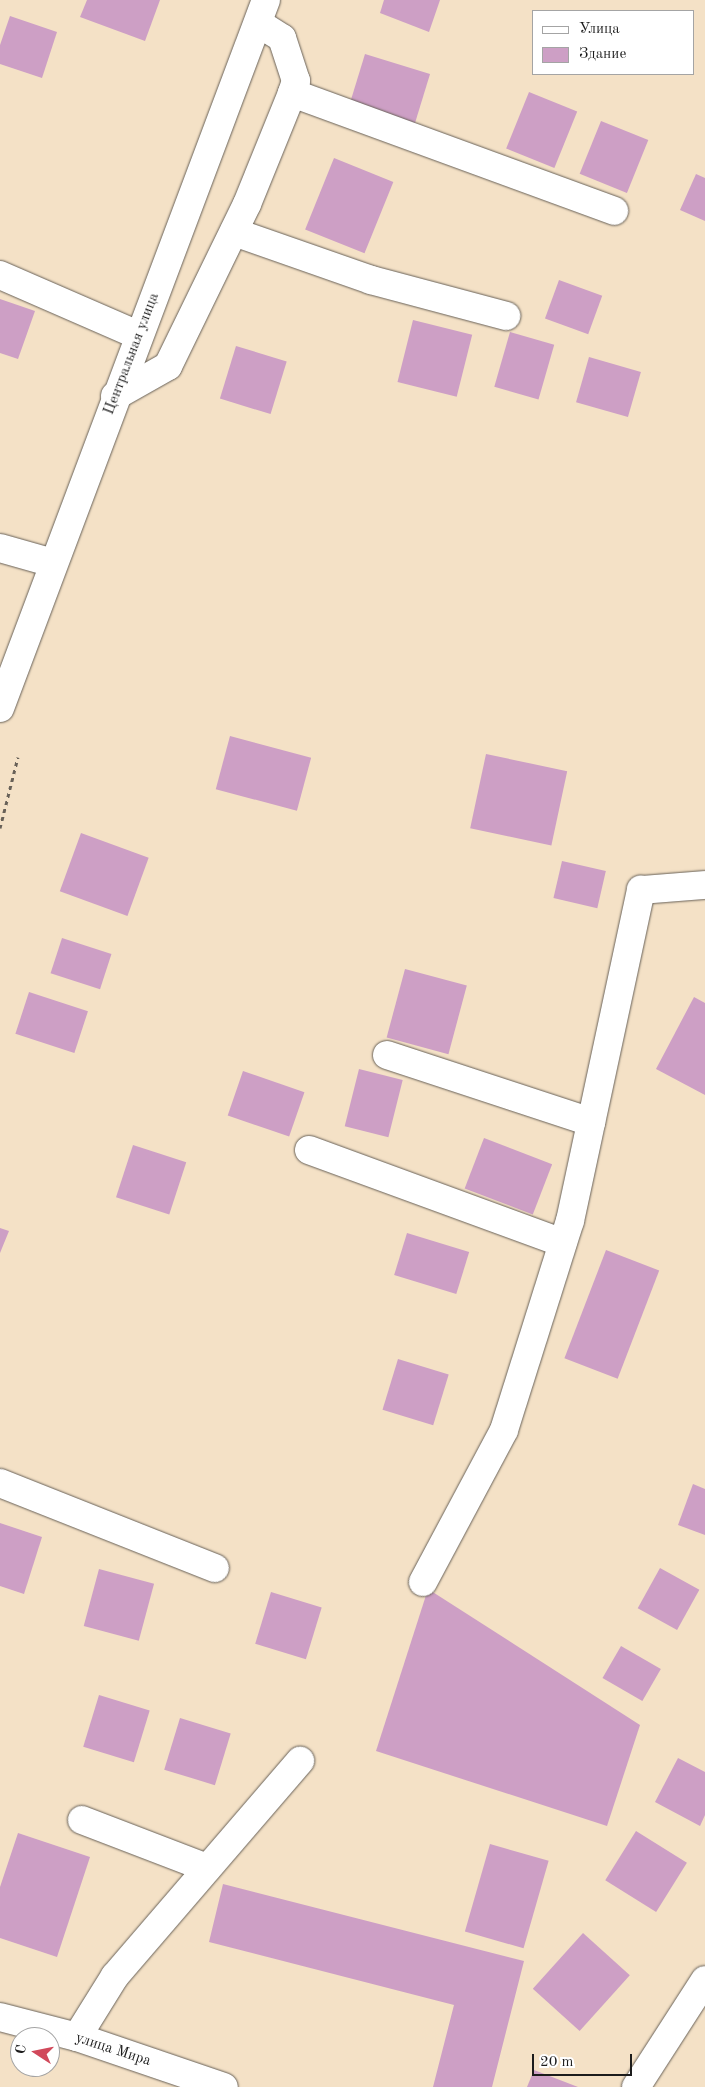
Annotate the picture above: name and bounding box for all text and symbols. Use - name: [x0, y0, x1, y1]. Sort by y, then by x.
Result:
- legend: [532, 10, 695, 75]
- text: Улица: [579, 22, 620, 37]
- text: Здание: [579, 47, 626, 62]
- street label: Центральная улица: [100, 290, 164, 418]
- north arrow: [10, 2027, 60, 2077]
- street label: улица Мира: [73, 2029, 153, 2071]
- text: С: [14, 2043, 29, 2055]
- scale bar: [535, 2044, 635, 2076]
- text: 20 m: [540, 2055, 574, 2070]

